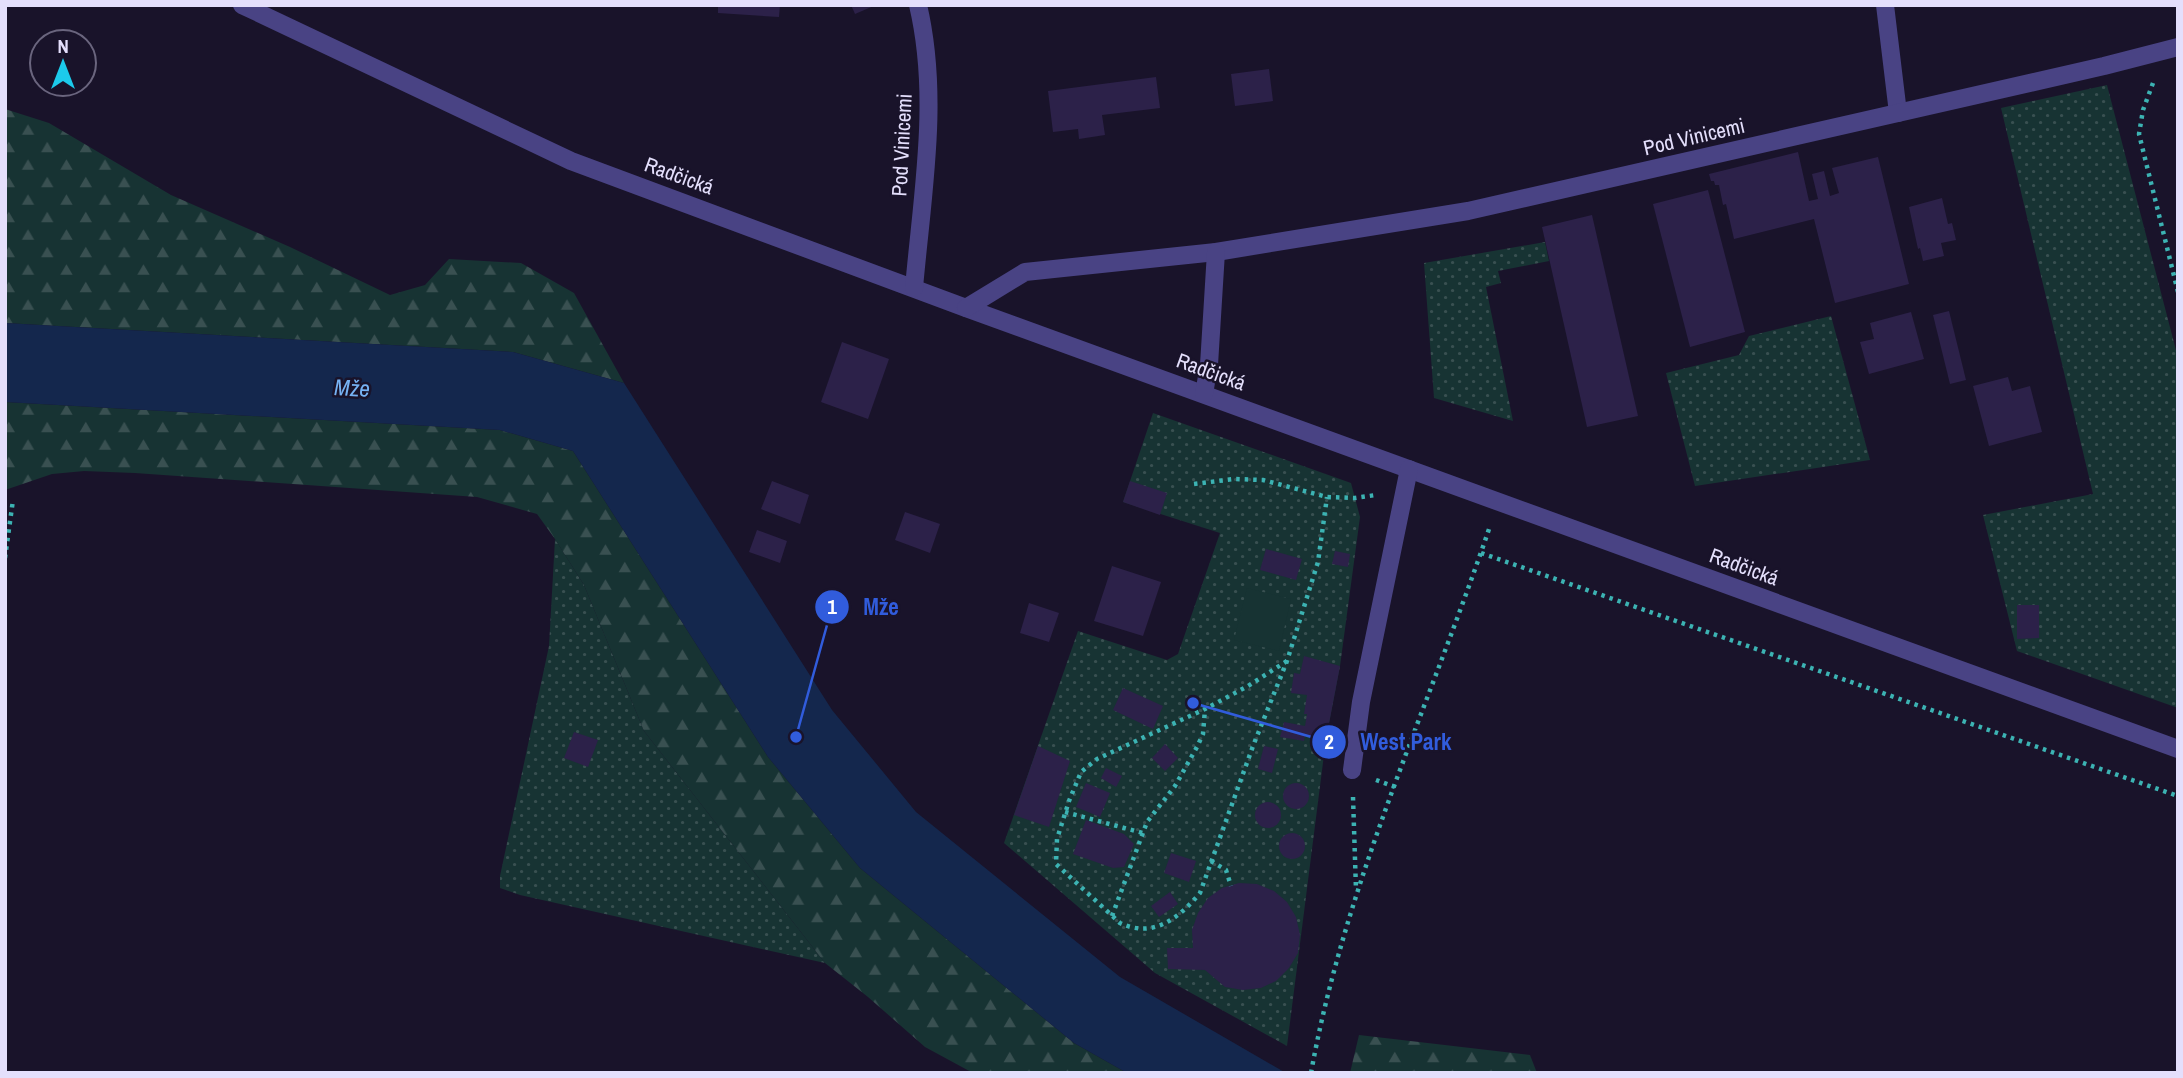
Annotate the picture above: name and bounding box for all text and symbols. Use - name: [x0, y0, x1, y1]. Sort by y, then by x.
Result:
- north arrow: [28, 28, 98, 98]
- text: N: [57, 33, 69, 59]
- street label: Pod Vinicemi: [884, 93, 919, 197]
- street label: Pod Vinicemi: [1640, 111, 1747, 162]
- street label: Radčická: [640, 150, 718, 202]
- street label: Radčická: [1172, 346, 1250, 398]
- water label: Mže: [333, 371, 371, 404]
- street label: Radčická: [1705, 541, 1783, 593]
- callout: Mže: [814, 585, 913, 629]
- text: Mže: [863, 591, 899, 622]
- text: 1: [827, 592, 837, 621]
- callout: West Park: [1311, 720, 1465, 764]
- text: West Park: [1361, 726, 1452, 757]
- text: 2: [1324, 727, 1334, 756]

